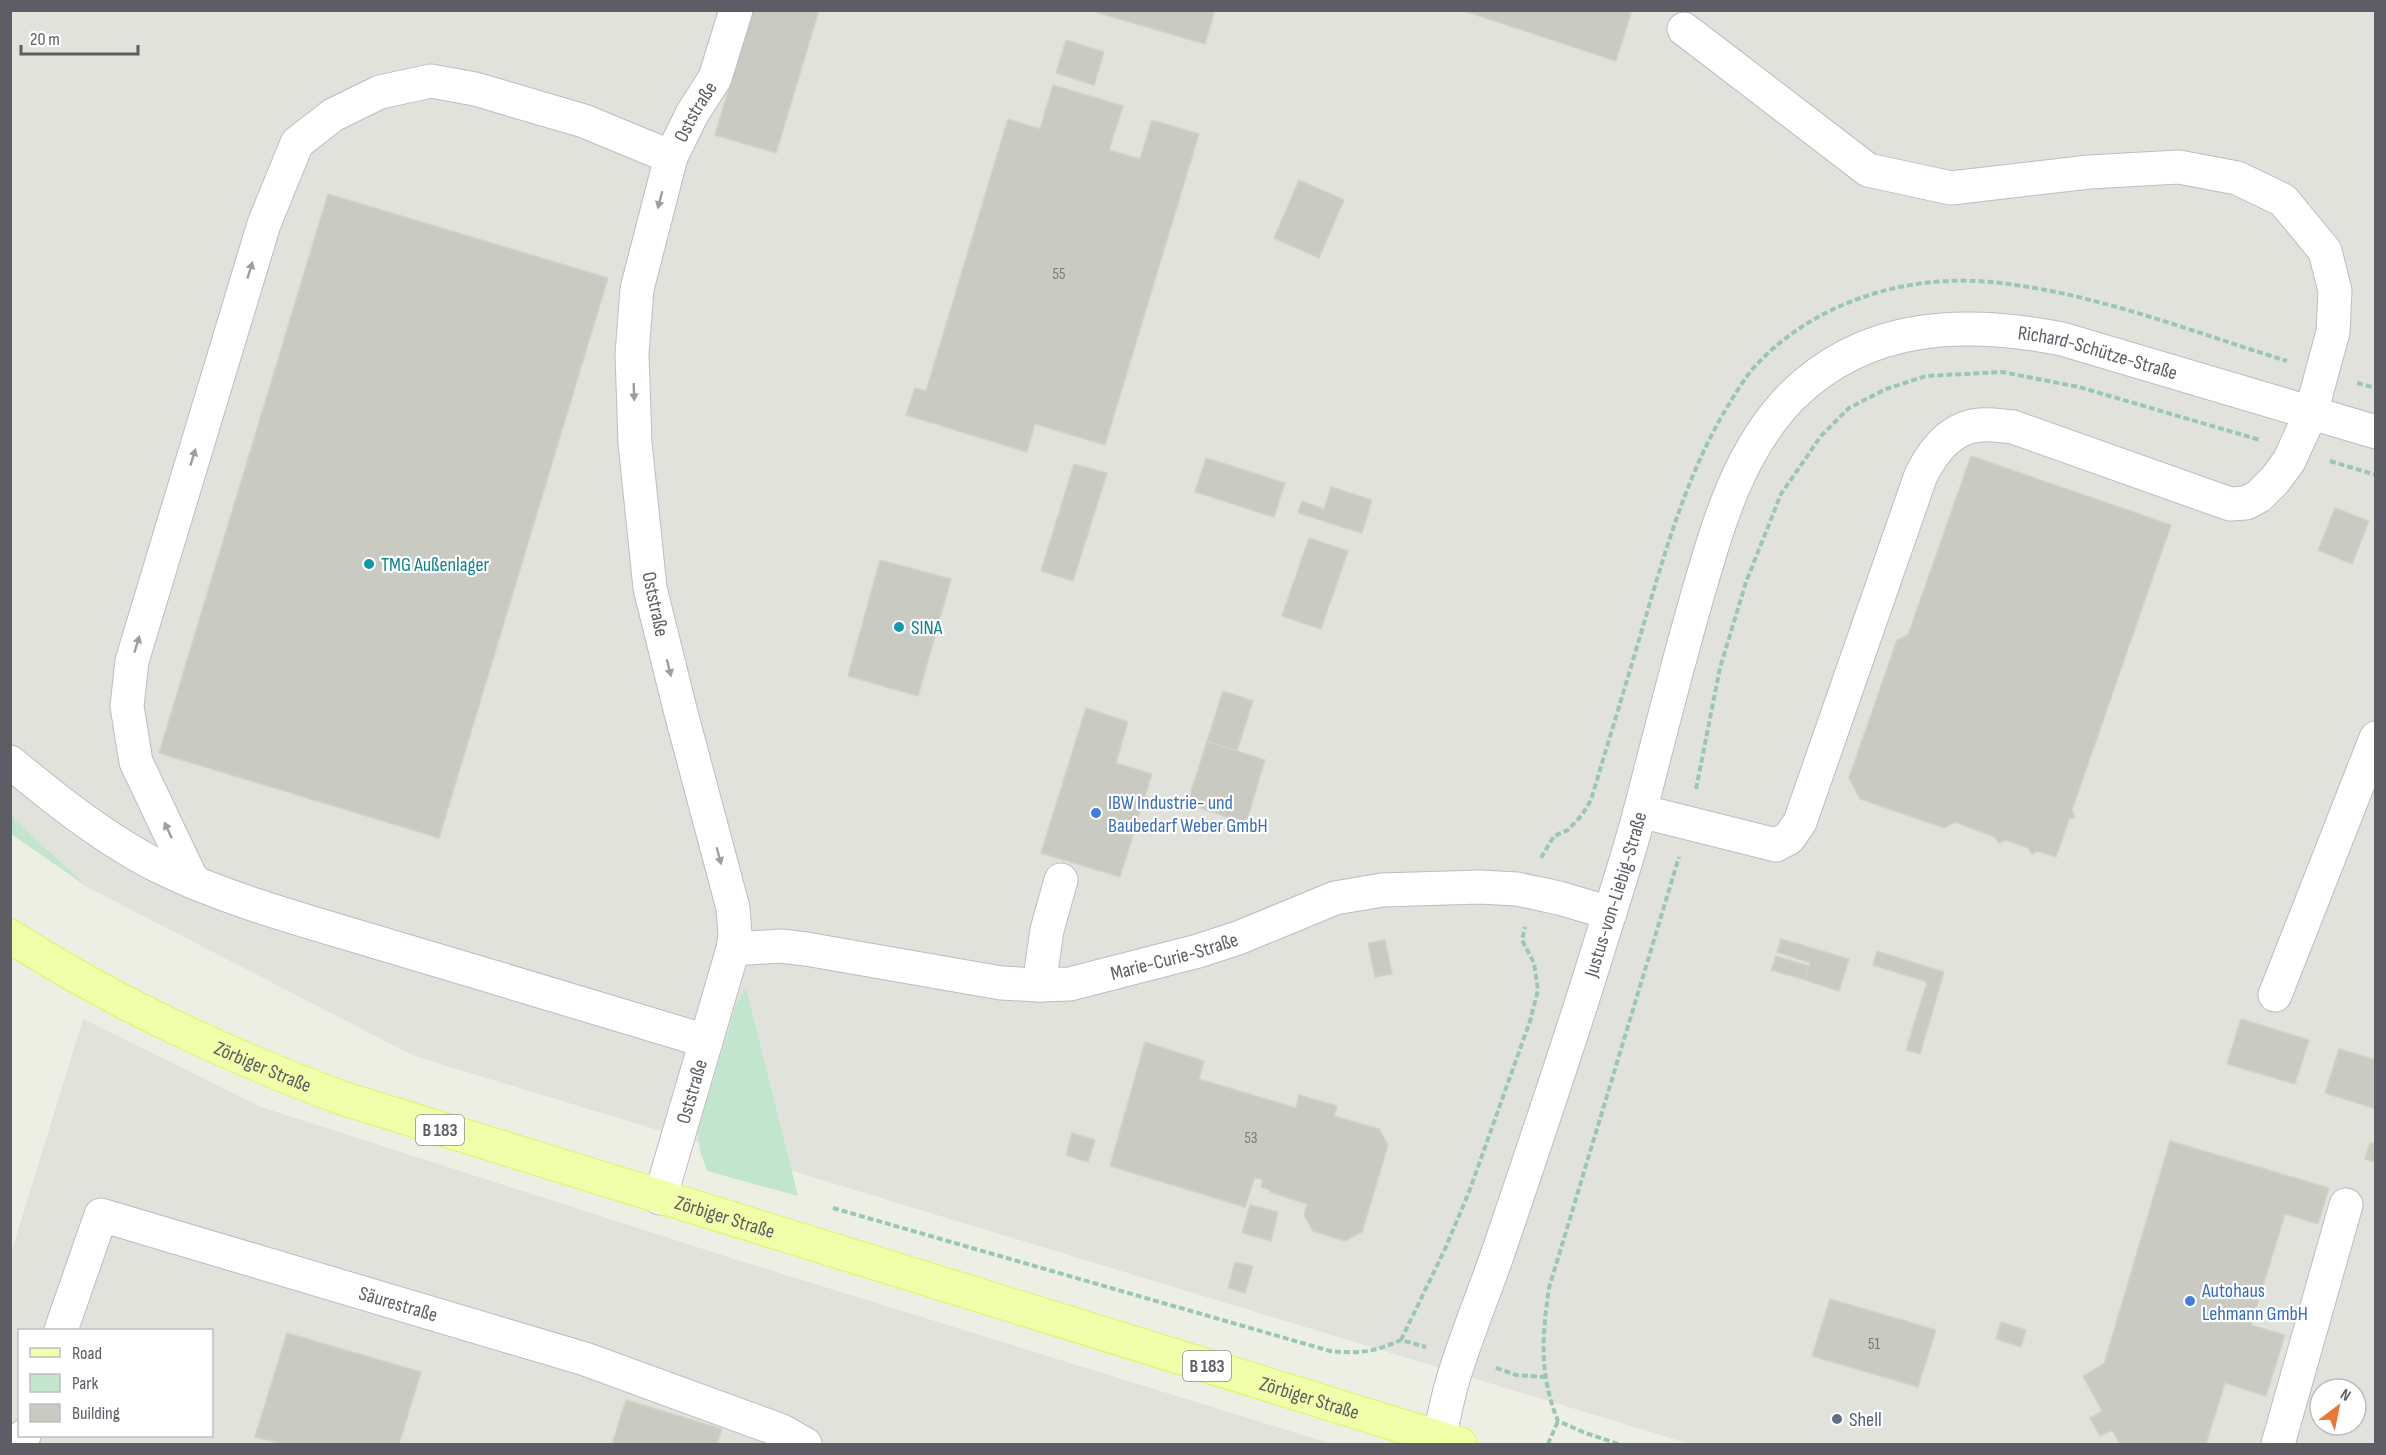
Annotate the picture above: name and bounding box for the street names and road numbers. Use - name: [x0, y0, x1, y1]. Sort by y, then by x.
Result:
- street label: Oststraße: [669, 77, 723, 146]
- street label: Richard-Schütze-Straße: [2016, 321, 2180, 386]
- street label: Oststraße: [636, 570, 674, 639]
- street label: Justus-von-Liebig-Straße: [1579, 809, 1652, 981]
- street label: Marie-Curie-Straße: [1108, 928, 1241, 986]
- street label: Zörbiger Straße: [210, 1036, 315, 1098]
- street label: Oststraße: [671, 1057, 713, 1127]
- road number: B 183: [416, 1115, 464, 1145]
- street label: Zörbiger Straße: [672, 1191, 777, 1244]
- street label: Säurestraße: [356, 1281, 440, 1327]
- road number: B 183: [1183, 1351, 1231, 1381]
- street label: Zörbiger Straße: [1256, 1372, 1362, 1425]

